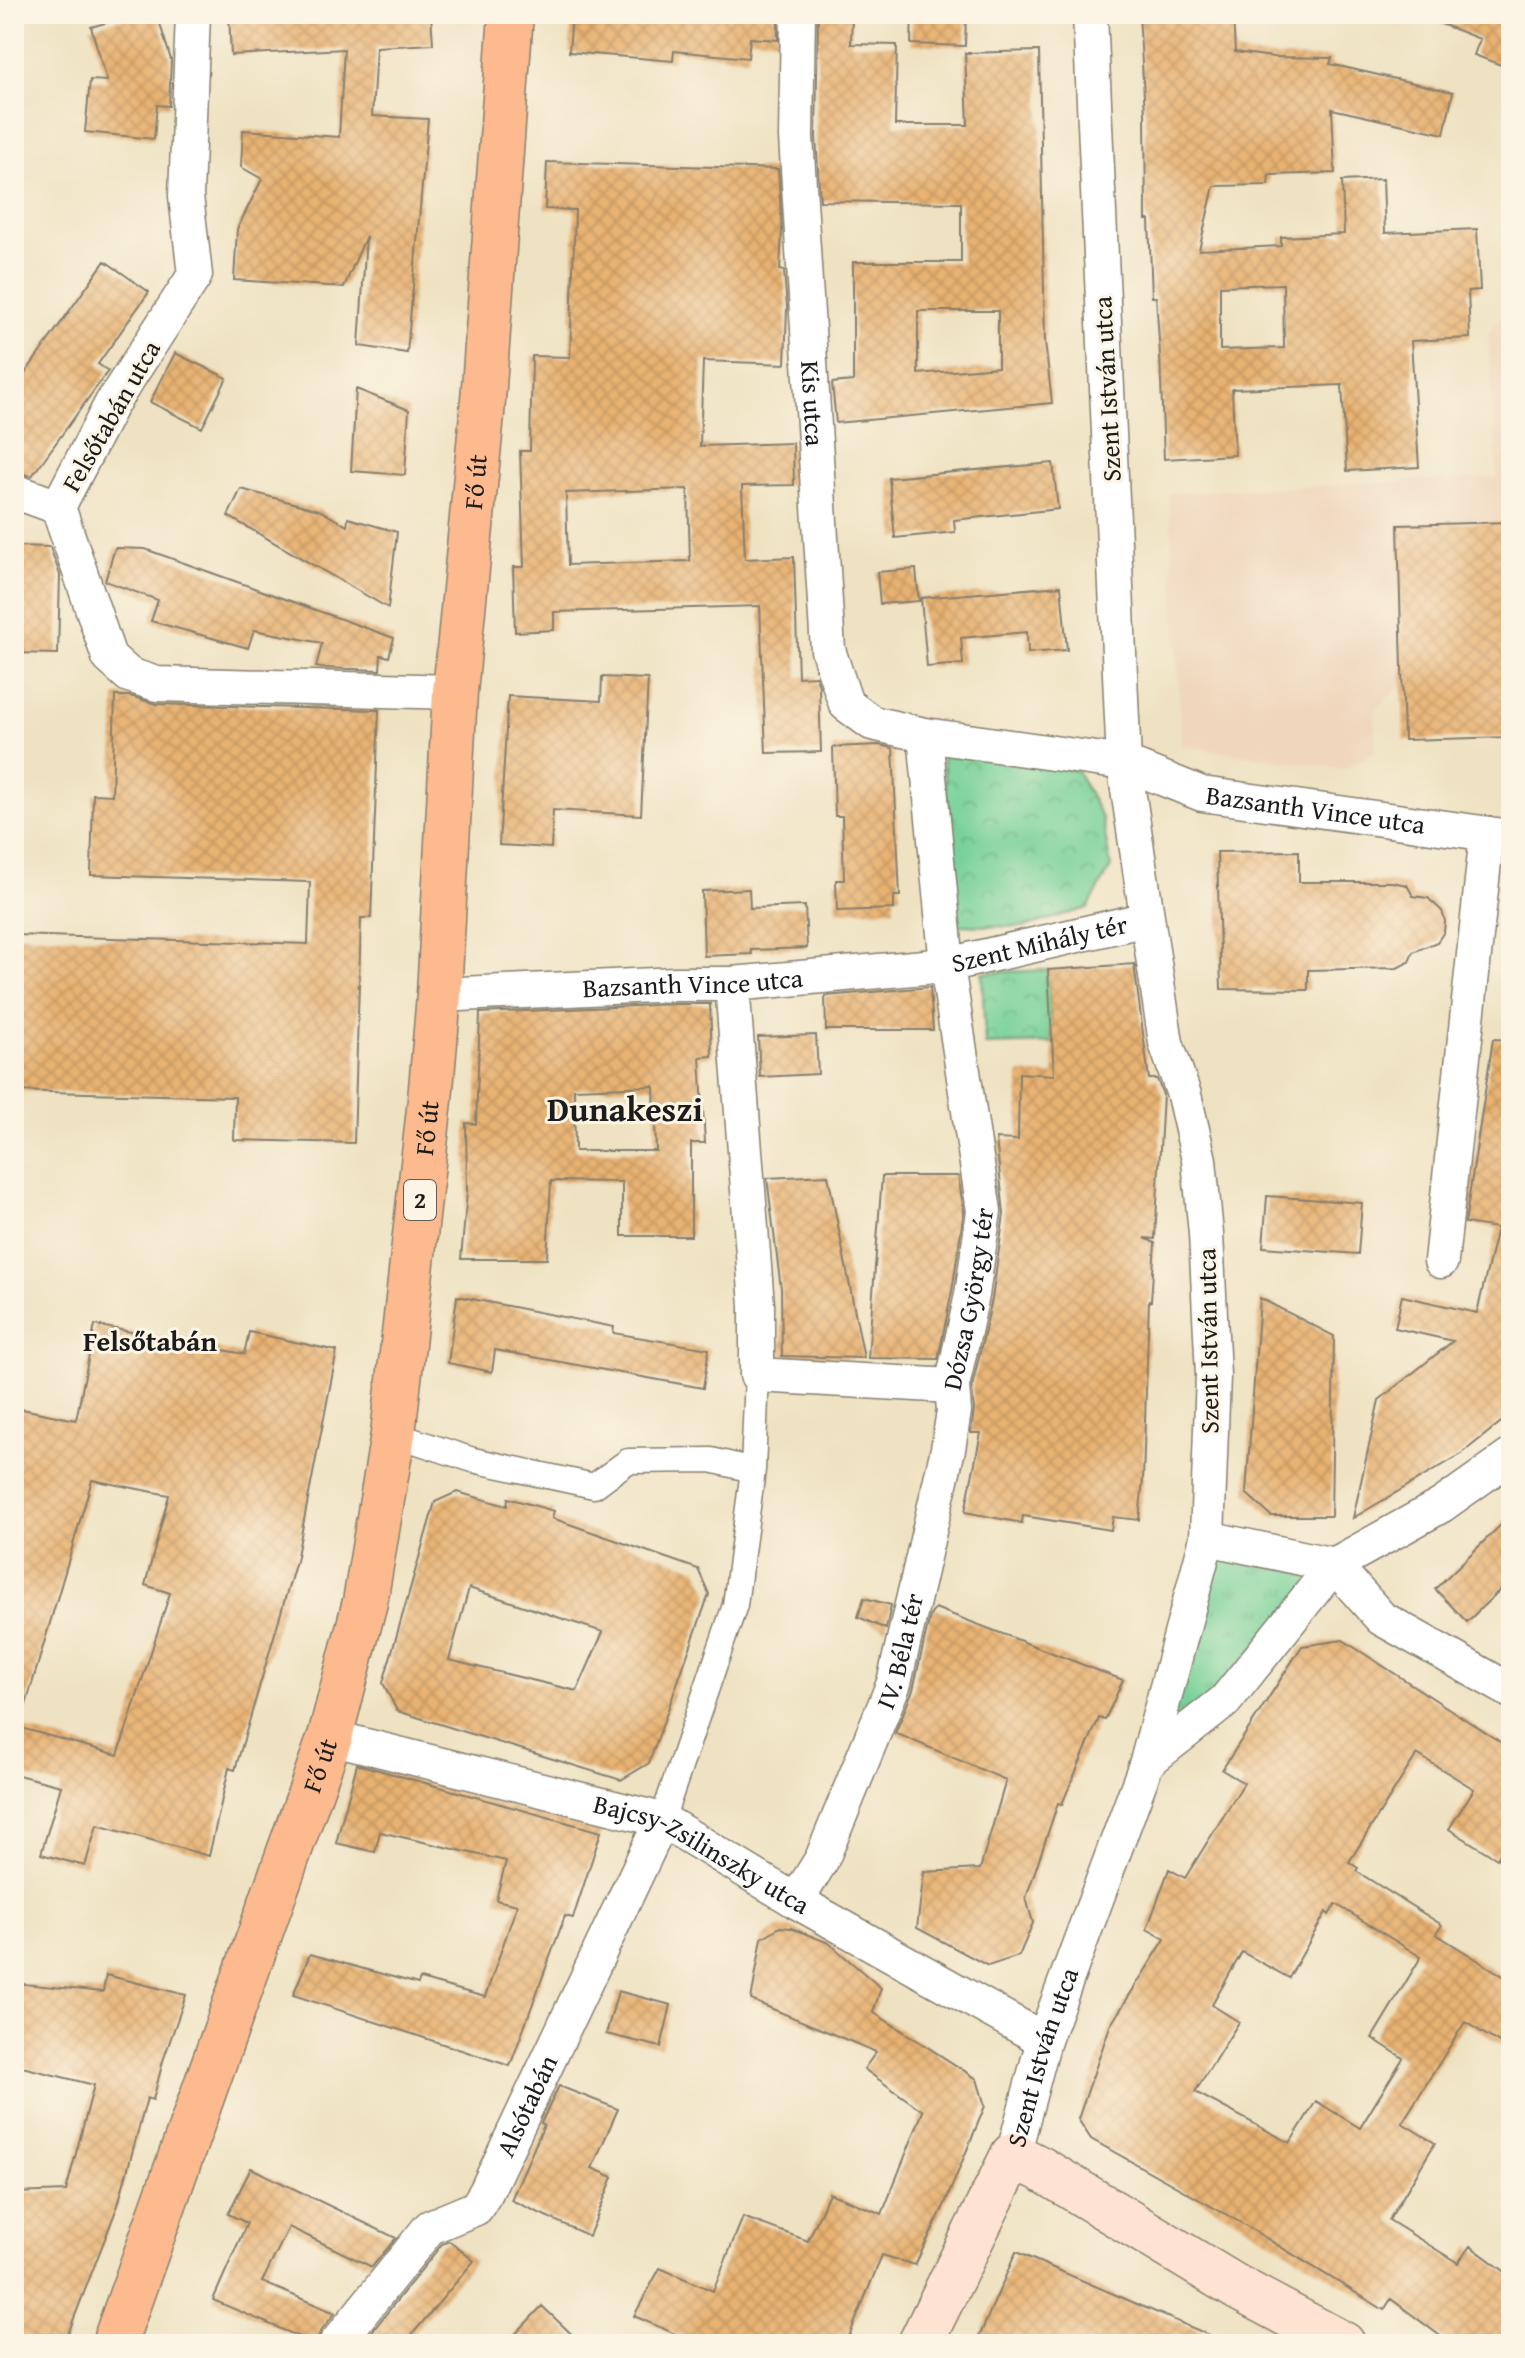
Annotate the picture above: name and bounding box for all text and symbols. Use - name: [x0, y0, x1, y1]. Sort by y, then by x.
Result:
- street label: Szent István utca: [1082, 294, 1131, 483]
- street label: Felsőtabán utca: [51, 332, 170, 499]
- street label: Kis utca: [791, 359, 835, 448]
- street label: Fő út: [453, 453, 497, 511]
- street label: Bazsanth Vince utca: [1204, 775, 1428, 844]
- street label: Szent Mihály tér: [948, 904, 1131, 982]
- street label: Bazsanth Vince utca: [582, 958, 805, 1007]
- district label: Dunakeszi: [547, 1084, 703, 1133]
- street label: Fő út: [404, 1098, 449, 1157]
- road number: 2: [404, 1180, 436, 1220]
- street label: Dózsa György tér: [932, 1205, 1003, 1394]
- street label: Szent István utca: [1186, 1247, 1229, 1434]
- district label: Felsőtabán: [83, 1320, 217, 1361]
- street label: IV. Béla tér: [865, 1589, 933, 1715]
- street label: Fő út: [292, 1733, 347, 1798]
- street label: Bajcsy-Zsilinszky utca: [590, 1784, 818, 1924]
- street label: Szent István utca: [996, 1961, 1088, 2151]
- street label: Alsótabán: [485, 2048, 567, 2163]

